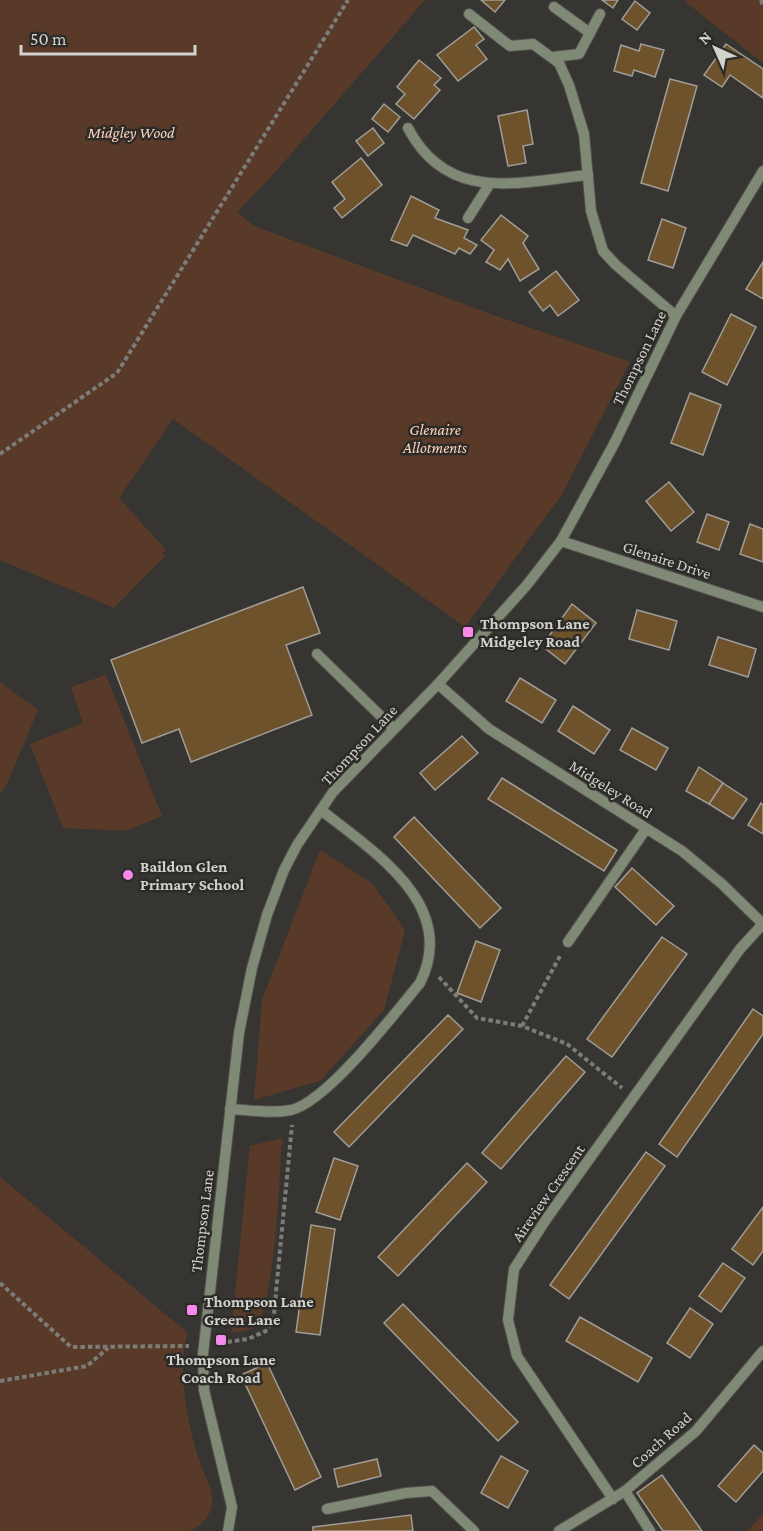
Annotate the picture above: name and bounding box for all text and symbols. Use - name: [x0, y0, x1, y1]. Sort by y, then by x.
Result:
- scale bar: [21, 18, 195, 56]
- north arrow: [685, 18, 745, 78]
- text: N: [695, 28, 715, 48]
- text: 50 m: [30, 29, 67, 49]
- park label: Midgley Wood: [86, 124, 175, 142]
- street label: Thompson Lane: [609, 308, 670, 409]
- park label: Glenaire Allotments: [402, 421, 467, 456]
- street label: Glenaire Drive: [621, 538, 713, 582]
- place label: Thompson Lane Midgeley Road: [480, 615, 590, 650]
- marker: Thompson Lane Midgeley Road: [461, 625, 475, 639]
- street label: Thompson Lane: [318, 701, 401, 789]
- street label: Midgeley Road: [566, 757, 656, 822]
- place label: Baildon Glen Primary School: [140, 858, 245, 893]
- marker: Baildon Glen Primary School: [121, 868, 135, 882]
- street label: Aireview Crescent: [508, 1141, 588, 1245]
- street label: Thompson Lane: [187, 1169, 218, 1273]
- place label: Thompson Lane Green Lane: [204, 1293, 314, 1328]
- marker: Thompson Lane Green Lane: [185, 1303, 199, 1317]
- marker: Thompson Lane Coach Road: [214, 1333, 228, 1347]
- place label: Thompson Lane Coach Road: [166, 1351, 276, 1386]
- street label: Coach Road: [627, 1408, 695, 1472]

